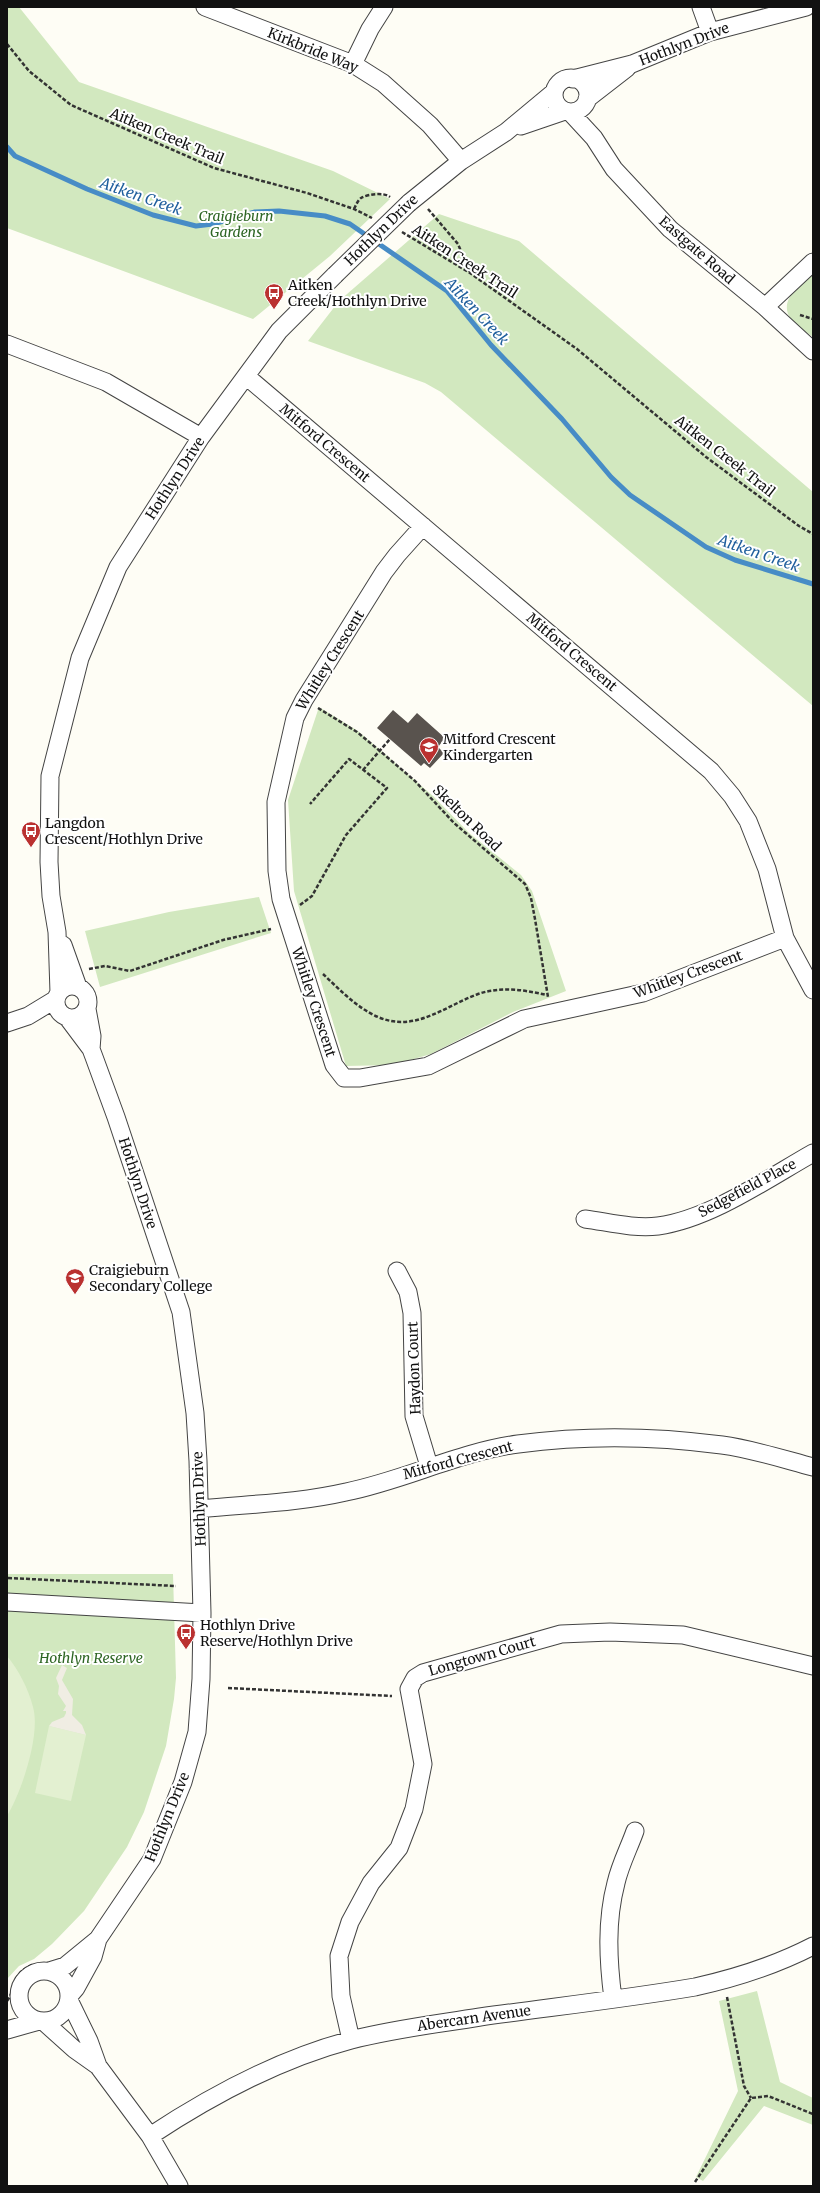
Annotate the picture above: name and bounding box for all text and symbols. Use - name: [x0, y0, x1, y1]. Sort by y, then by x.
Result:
- street label: Hothlyn Drive: [636, 19, 732, 69]
- street label: Kirkbride Way: [265, 24, 362, 77]
- street label: Aitken Creek Trail: [106, 103, 227, 168]
- water label: Aitken Creek: [97, 173, 185, 219]
- street label: Hothlyn Drive: [341, 191, 421, 269]
- park label: Craigieburn Gardens: [199, 207, 273, 241]
- street label: Eastgate Road: [655, 212, 739, 288]
- street label: Aitken Creek Trail: [408, 220, 522, 302]
- water label: Aitken Creek: [440, 273, 514, 349]
- place label: Aitken Creek/Hothlyn Drive: [287, 276, 427, 310]
- bus stop icon: Aitken Creek/Hothlyn Drive: [263, 282, 285, 310]
- street label: Mitford Crescent: [276, 400, 374, 486]
- street label: Aitken Creek Trail: [670, 411, 779, 501]
- street label: Hothlyn Drive: [142, 433, 208, 523]
- water label: Aitken Creek: [715, 530, 803, 576]
- street label: Whitley Crescent: [292, 606, 368, 714]
- street label: Mitford Crescent: [523, 609, 621, 695]
- place label: Mitford Crescent Kindergarten: [443, 730, 556, 764]
- school or university icon: Mitford Crescent Kindergarten: [418, 736, 440, 764]
- street label: Skelton Road: [429, 781, 505, 855]
- place label: Langdon Crescent/Hothlyn Drive: [45, 814, 203, 848]
- bus stop icon: Langdon Crescent/Hothlyn Drive: [20, 820, 42, 848]
- street label: Whitley Crescent: [287, 944, 340, 1060]
- street label: Whitley Crescent: [630, 946, 745, 1002]
- street label: Hothlyn Drive: [115, 1135, 161, 1231]
- street label: Sedgefield Place: [695, 1155, 799, 1221]
- place label: Craigieburn Secondary College: [89, 1261, 212, 1295]
- school or university icon: Craigieburn Secondary College: [64, 1267, 86, 1295]
- street label: Haydon Court: [403, 1321, 425, 1415]
- street label: Mitford Crescent: [401, 1437, 515, 1483]
- street label: Hothlyn Drive: [188, 1451, 210, 1547]
- place label: Hothlyn Drive Reserve/Hothlyn Drive: [200, 1616, 353, 1650]
- bus stop icon: Hothlyn Drive Reserve/Hothlyn Drive: [175, 1622, 197, 1650]
- street label: Longtown Court: [426, 1632, 538, 1680]
- park label: Hothlyn Reserve: [38, 1649, 143, 1667]
- street label: Hothlyn Drive: [141, 1770, 193, 1864]
- street label: Abercarn Avenue: [415, 2001, 532, 2035]

